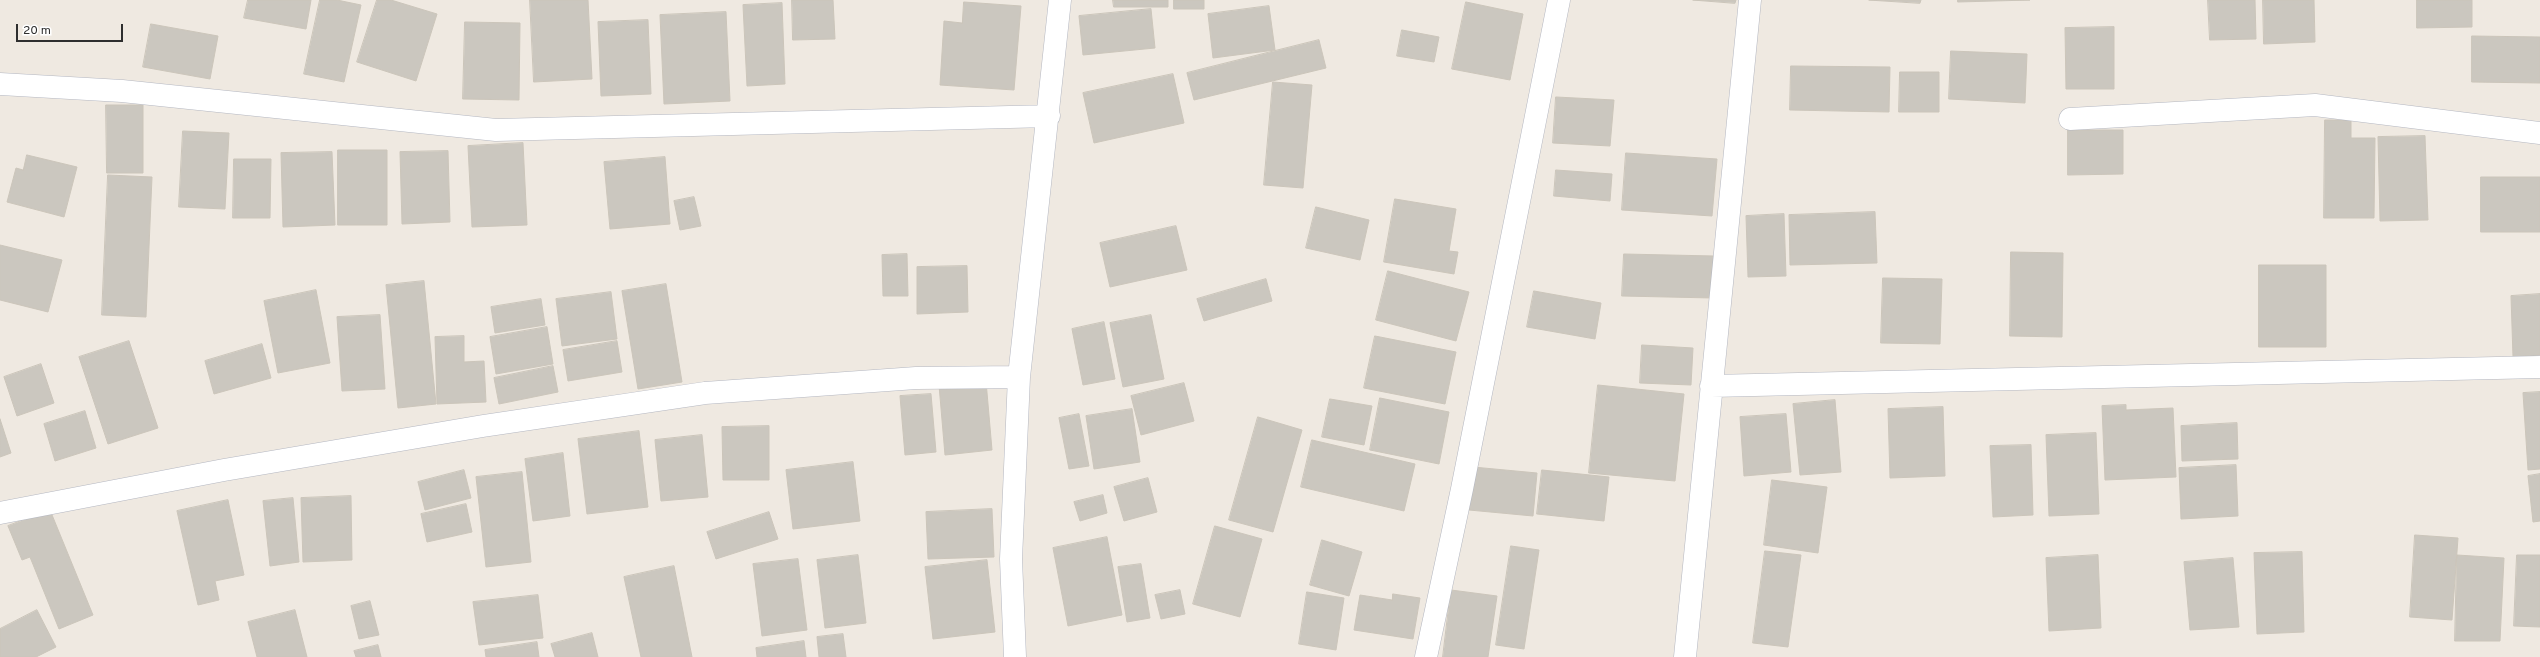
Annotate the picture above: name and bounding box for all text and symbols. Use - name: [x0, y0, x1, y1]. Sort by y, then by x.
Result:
- scale bar: [18, 16, 125, 42]
- text: 20 m: [23, 23, 51, 39]

